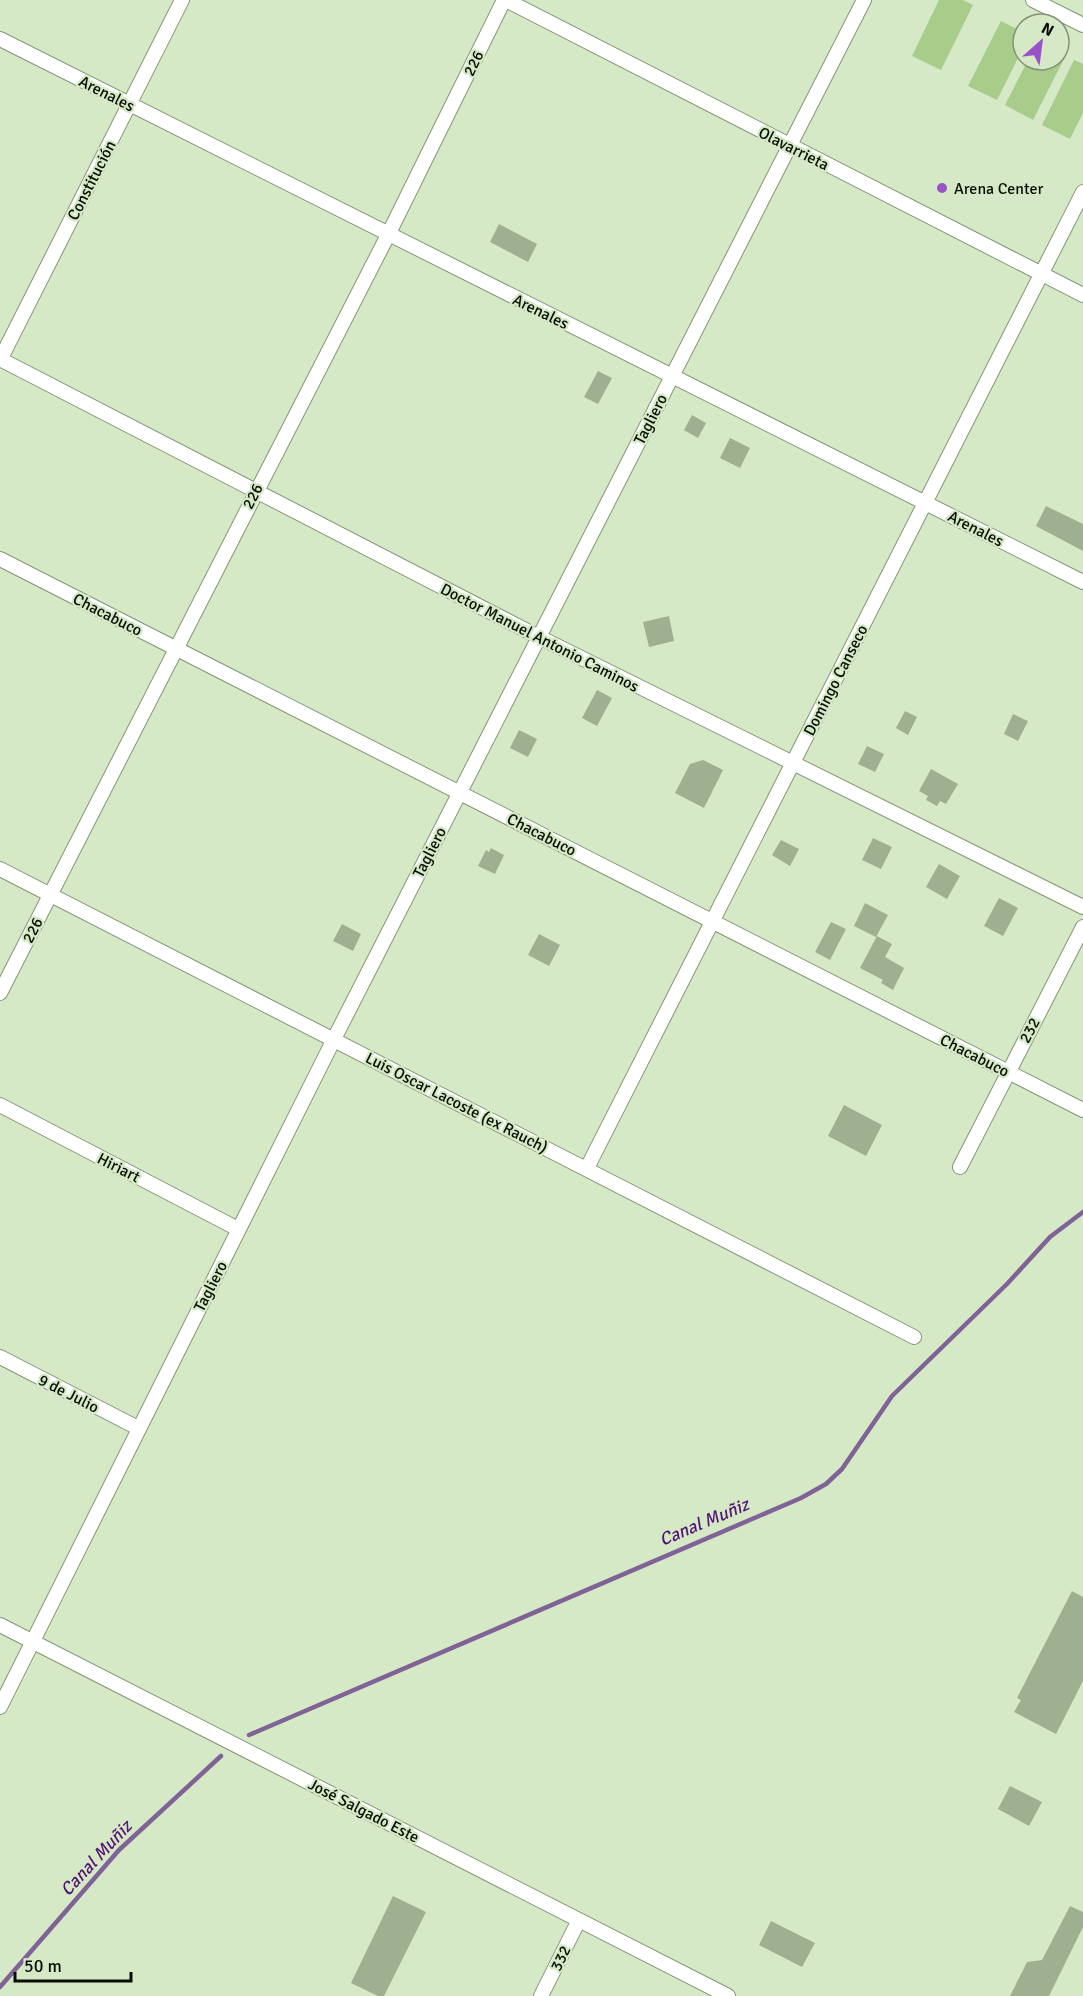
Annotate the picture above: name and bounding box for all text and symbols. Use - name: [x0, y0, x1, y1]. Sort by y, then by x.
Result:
- north arrow: [1011, 12, 1071, 72]
- text: N: [1038, 18, 1057, 41]
- street label: 226: [459, 47, 489, 79]
- street label: Arenales: [75, 71, 138, 116]
- street label: Olavarrieta: [755, 123, 832, 175]
- street label: Constitución: [63, 137, 121, 224]
- place label: Arena Center: [954, 179, 1043, 199]
- marker: Arena Center: [935, 181, 949, 195]
- street label: Arenales: [509, 290, 572, 334]
- street label: Tagliero: [630, 391, 672, 448]
- street label: 226: [238, 480, 268, 513]
- street label: Arenales: [944, 506, 1007, 551]
- street label: Doctor Manuel Antonio Caminos: [437, 579, 642, 697]
- street label: Chacabuco: [70, 589, 145, 641]
- street label: Domingo Canseco: [799, 622, 872, 739]
- street label: Chacabuco: [504, 809, 579, 861]
- street label: Tagliero: [409, 824, 451, 881]
- street label: 226: [18, 914, 48, 947]
- street label: 232: [1015, 1014, 1045, 1047]
- street label: Chacabuco: [937, 1030, 1012, 1082]
- street label: Luis Oscar Lacoste (ex Rauch): [362, 1048, 551, 1158]
- street label: Hiriart: [94, 1149, 144, 1187]
- street label: Tagliero: [190, 1258, 232, 1315]
- street label: 9 de Julio: [35, 1370, 102, 1418]
- water label: Canal Muñiz: [656, 1493, 754, 1551]
- street label: José Salgado Este: [305, 1774, 422, 1847]
- water label: Canal Muñiz: [55, 1814, 138, 1900]
- street label: 332: [546, 1942, 576, 1974]
- scale bar: [15, 1945, 130, 1983]
- text: 50 m: [24, 1955, 62, 1977]

